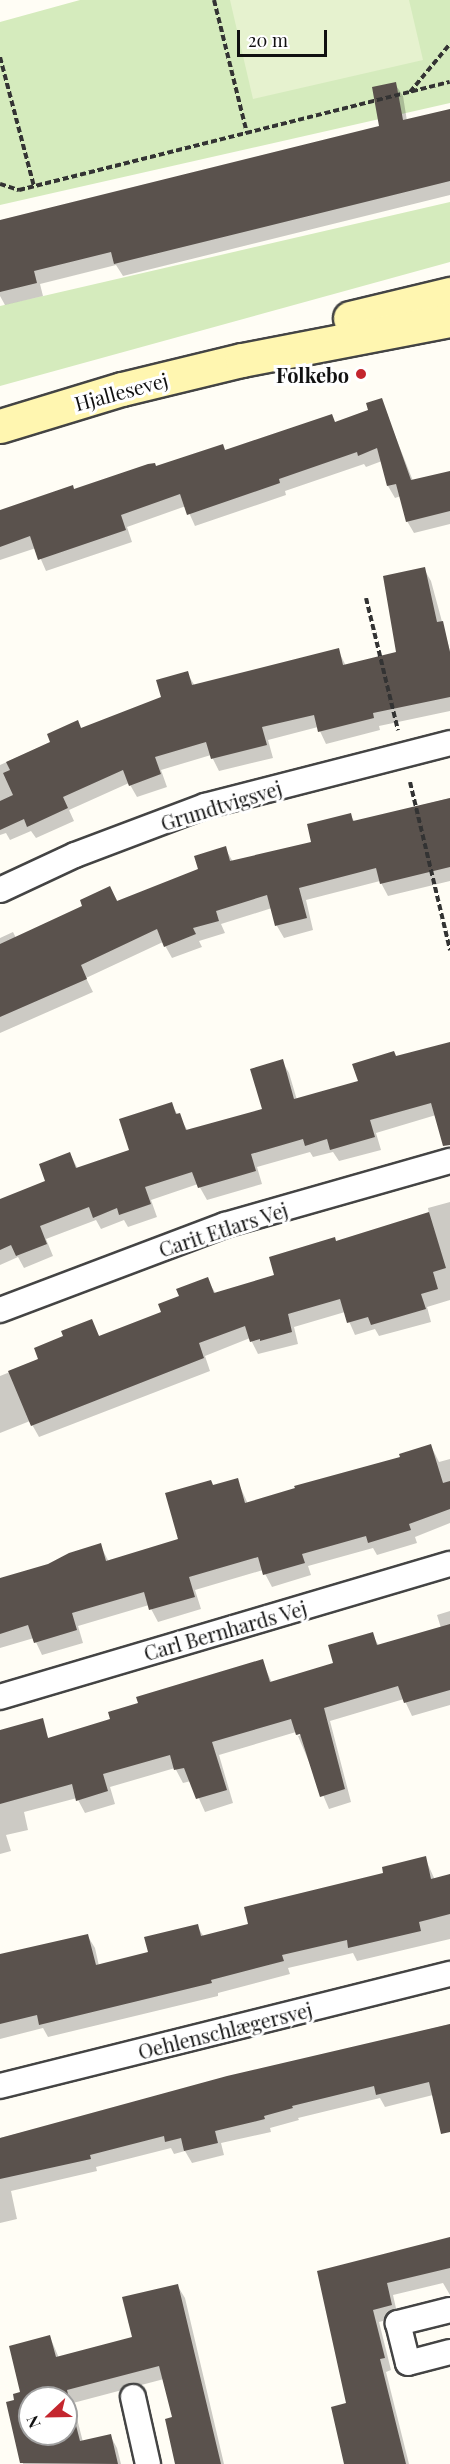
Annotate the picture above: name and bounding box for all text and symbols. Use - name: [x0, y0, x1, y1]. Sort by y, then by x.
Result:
- scale bar: [240, 18, 330, 56]
- text: 20 m: [248, 28, 288, 52]
- place label: Folkebo: [276, 362, 349, 386]
- street label: Hjallesevej: [72, 367, 170, 415]
- marker: Folkebo: [354, 367, 368, 381]
- street label: Grundtvigsvej: [158, 775, 284, 835]
- street label: Carit Etlars Vej: [155, 1197, 291, 1261]
- street label: Carl Bernhards Vej: [140, 1595, 310, 1665]
- street label: Oehlenschlægersvej: [135, 1997, 315, 2063]
- north arrow: [18, 2386, 78, 2446]
- text: N: [21, 2413, 45, 2431]

